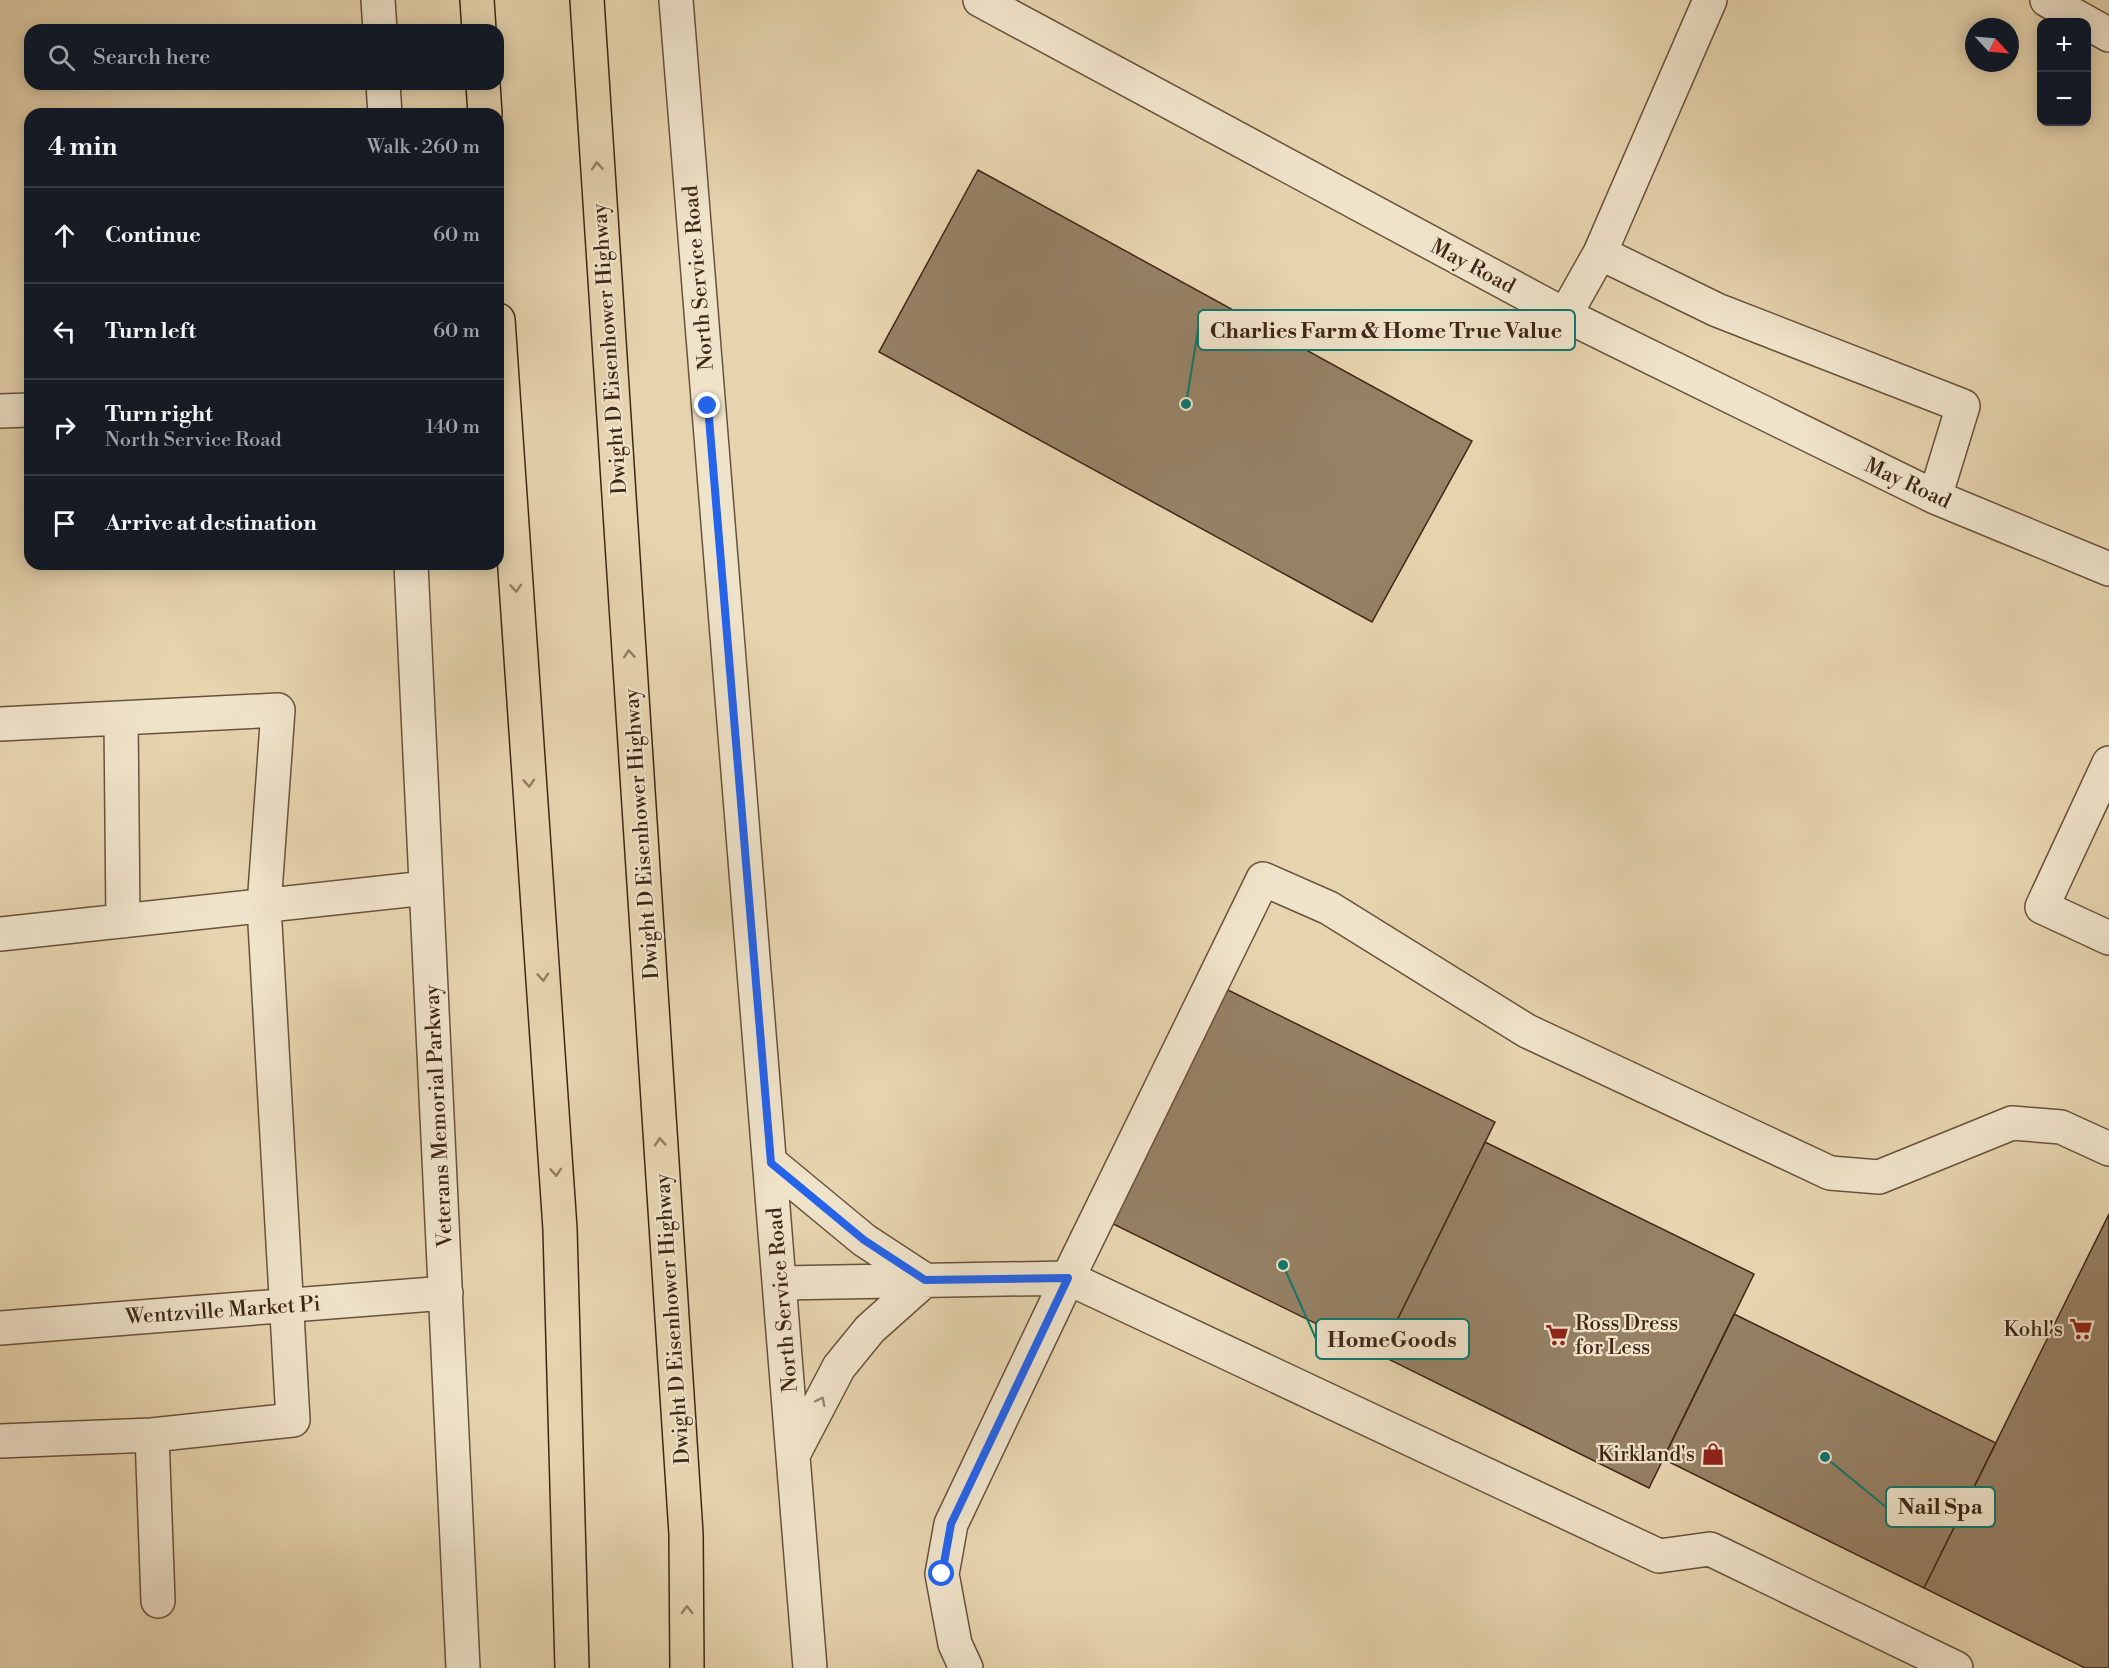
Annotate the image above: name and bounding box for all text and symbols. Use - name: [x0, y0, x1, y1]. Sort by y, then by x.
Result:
- north arrow: [1965, 18, 2019, 72]
- map controls: [2037, 18, 2091, 126]
- button: +: [2037, 18, 2091, 72]
- search box: [24, 24, 504, 90]
- icon: search: [45, 41, 78, 74]
- text: Search here: [93, 44, 210, 71]
- button: −: [2037, 72, 2091, 126]
- text: 4 min: [48, 131, 118, 163]
- text: Walk · 260 m: [367, 135, 480, 160]
- one-way arrow: [591, 162, 604, 171]
- street label: North Service Road: [678, 184, 720, 371]
- street label: Dwight D Eisenhower Highway: [587, 202, 633, 495]
- icon: ahead: [48, 219, 81, 252]
- text: Continue: [105, 222, 201, 249]
- text: 60 m: [433, 223, 480, 248]
- street label: May Road: [1426, 234, 1519, 300]
- callout: Charlies Farm & Home True Value: [1198, 310, 1575, 350]
- icon: left: [48, 315, 81, 348]
- text: Turn left: [105, 318, 196, 345]
- text: Charlies Farm & Home True Value: [1210, 318, 1562, 345]
- text: 60 m: [433, 319, 480, 344]
- route end: [694, 392, 720, 418]
- text: Turn right: [105, 401, 213, 428]
- icon: right: [48, 411, 81, 444]
- text: 140 m: [425, 415, 480, 440]
- text: North Service Road: [105, 428, 282, 453]
- street label: May Road: [1860, 453, 1955, 515]
- icon: arrive: [48, 507, 81, 540]
- text: Arrive at destination: [105, 510, 317, 537]
- one-way arrow: [509, 583, 522, 592]
- one-way arrow: [623, 650, 636, 659]
- street label: Dwight D Eisenhower Highway: [619, 687, 665, 980]
- one-way arrow: [523, 778, 536, 787]
- one-way arrow: [536, 973, 549, 982]
- street label: Veterans Memorial Parkway: [419, 983, 459, 1249]
- one-way arrow: [654, 1138, 667, 1147]
- one-way arrow: [549, 1167, 562, 1176]
- street label: Dwight D Eisenhower Highway: [650, 1172, 696, 1465]
- street label: North Service Road: [762, 1206, 804, 1393]
- street label: Wentzville Market Pi: [124, 1291, 322, 1331]
- place label: Ross Dress for Less: [1575, 1311, 1678, 1361]
- supermarket icon: Kohl's: [2068, 1316, 2094, 1342]
- place label: Kohl's: [2003, 1317, 2063, 1343]
- callout: HomeGoods: [1316, 1319, 1469, 1359]
- supermarket icon: Ross Dress for Less: [1544, 1322, 1570, 1348]
- text: HomeGoods: [1327, 1327, 1457, 1354]
- one-way arrow: [814, 1396, 825, 1407]
- shop icon: Kirkland's: [1700, 1441, 1726, 1467]
- place label: Kirkland's: [1598, 1442, 1695, 1468]
- callout: Nail Spa: [1886, 1487, 1995, 1527]
- text: Nail Spa: [1897, 1494, 1984, 1521]
- route start: [928, 1560, 954, 1586]
- one-way arrow: [681, 1605, 693, 1614]

